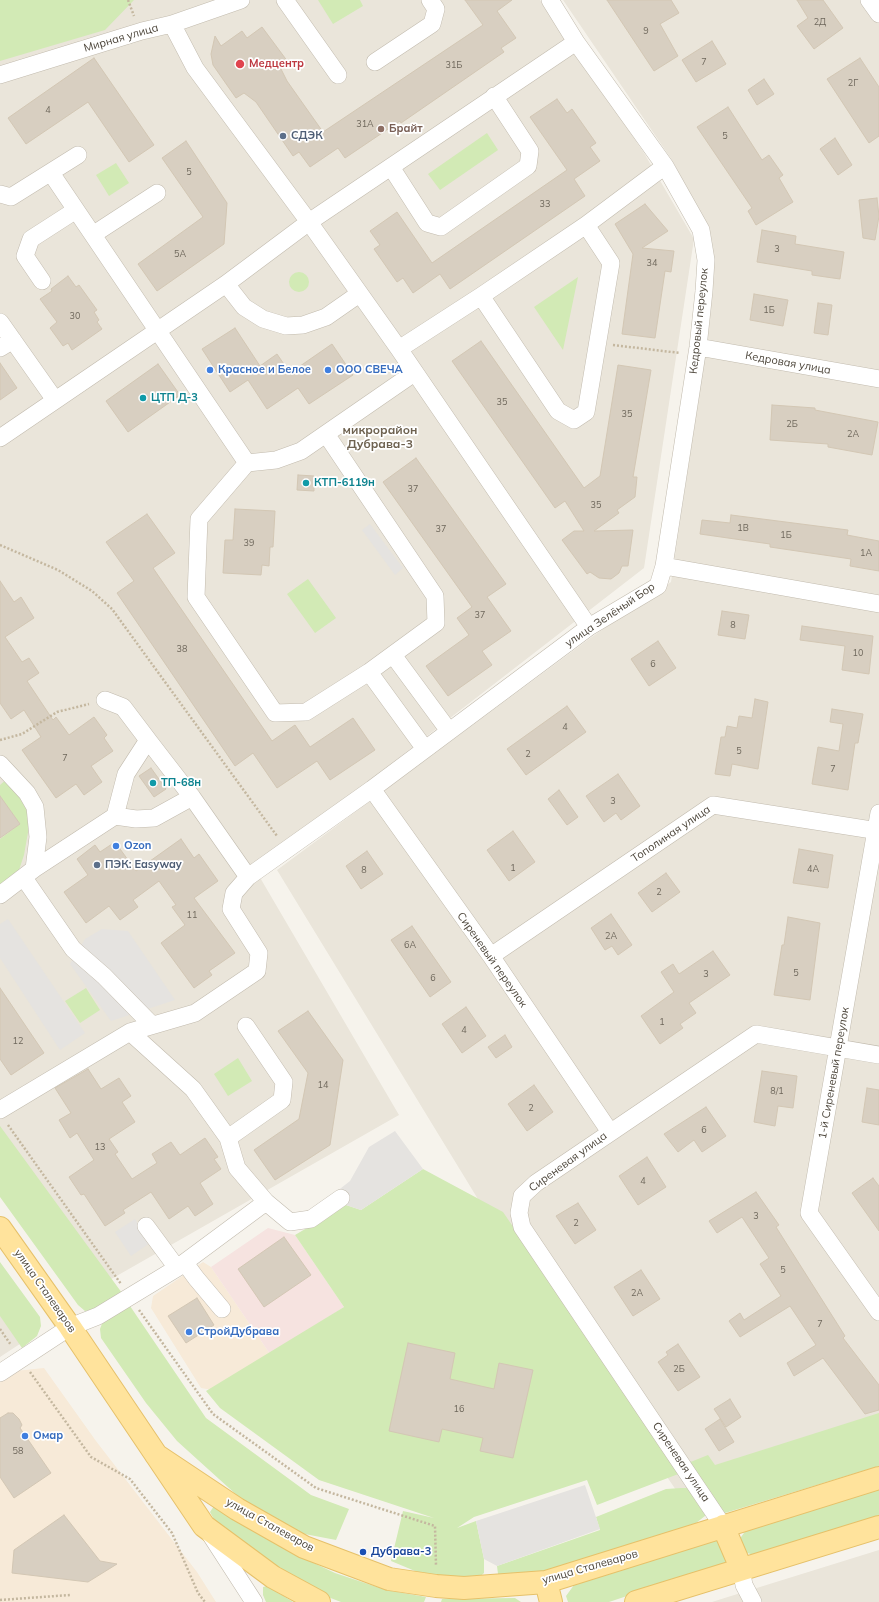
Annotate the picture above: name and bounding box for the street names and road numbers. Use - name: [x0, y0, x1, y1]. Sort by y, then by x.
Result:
- street label: Мирная улица: [82, 21, 160, 55]
- street label: Кедровый переулок: [687, 267, 711, 375]
- street label: Кедровая улица: [744, 349, 832, 377]
- street label: улица Зелёный Бор: [563, 580, 657, 650]
- street label: Тополиная улица: [629, 803, 713, 865]
- street label: Сиреневый переулок: [454, 910, 530, 1010]
- street label: 1-й Сиреневый переулок: [816, 1006, 852, 1140]
- street label: Сиреневая улица: [526, 1129, 610, 1195]
- street label: улица Сталеваров: [11, 1247, 79, 1335]
- street label: Сиреневая улица: [649, 1420, 713, 1504]
- street label: улица Сталеваров: [224, 1495, 316, 1555]
- street label: улица Сталеваров: [541, 1547, 639, 1587]

